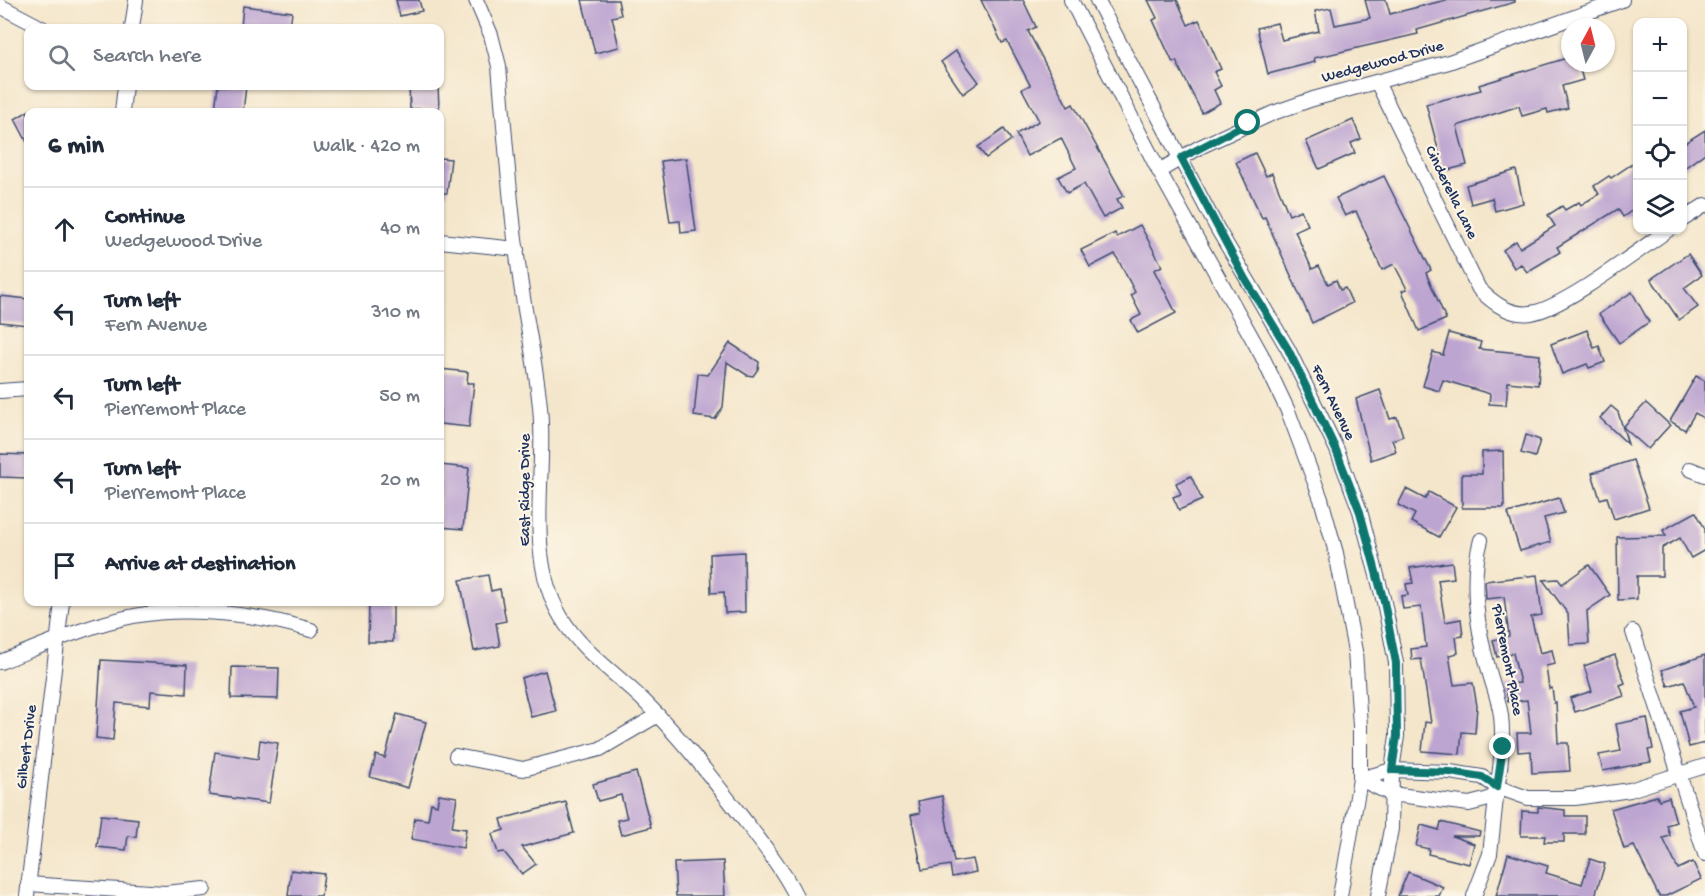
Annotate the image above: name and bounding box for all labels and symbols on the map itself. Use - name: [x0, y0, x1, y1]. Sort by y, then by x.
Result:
- north arrow: [1561, 18, 1615, 72]
- street label: Wedgewood Drive: [1320, 37, 1447, 88]
- route start: [1234, 109, 1260, 135]
- street label: Cinderella Lane: [1419, 143, 1481, 243]
- street label: Fern Avenue: [1305, 361, 1359, 445]
- street label: East Ridge Drive: [517, 433, 536, 546]
- street label: Pierremont Place: [1486, 602, 1526, 718]
- street label: Gilbert Drive: [13, 703, 43, 790]
- route end: [1489, 733, 1515, 759]

